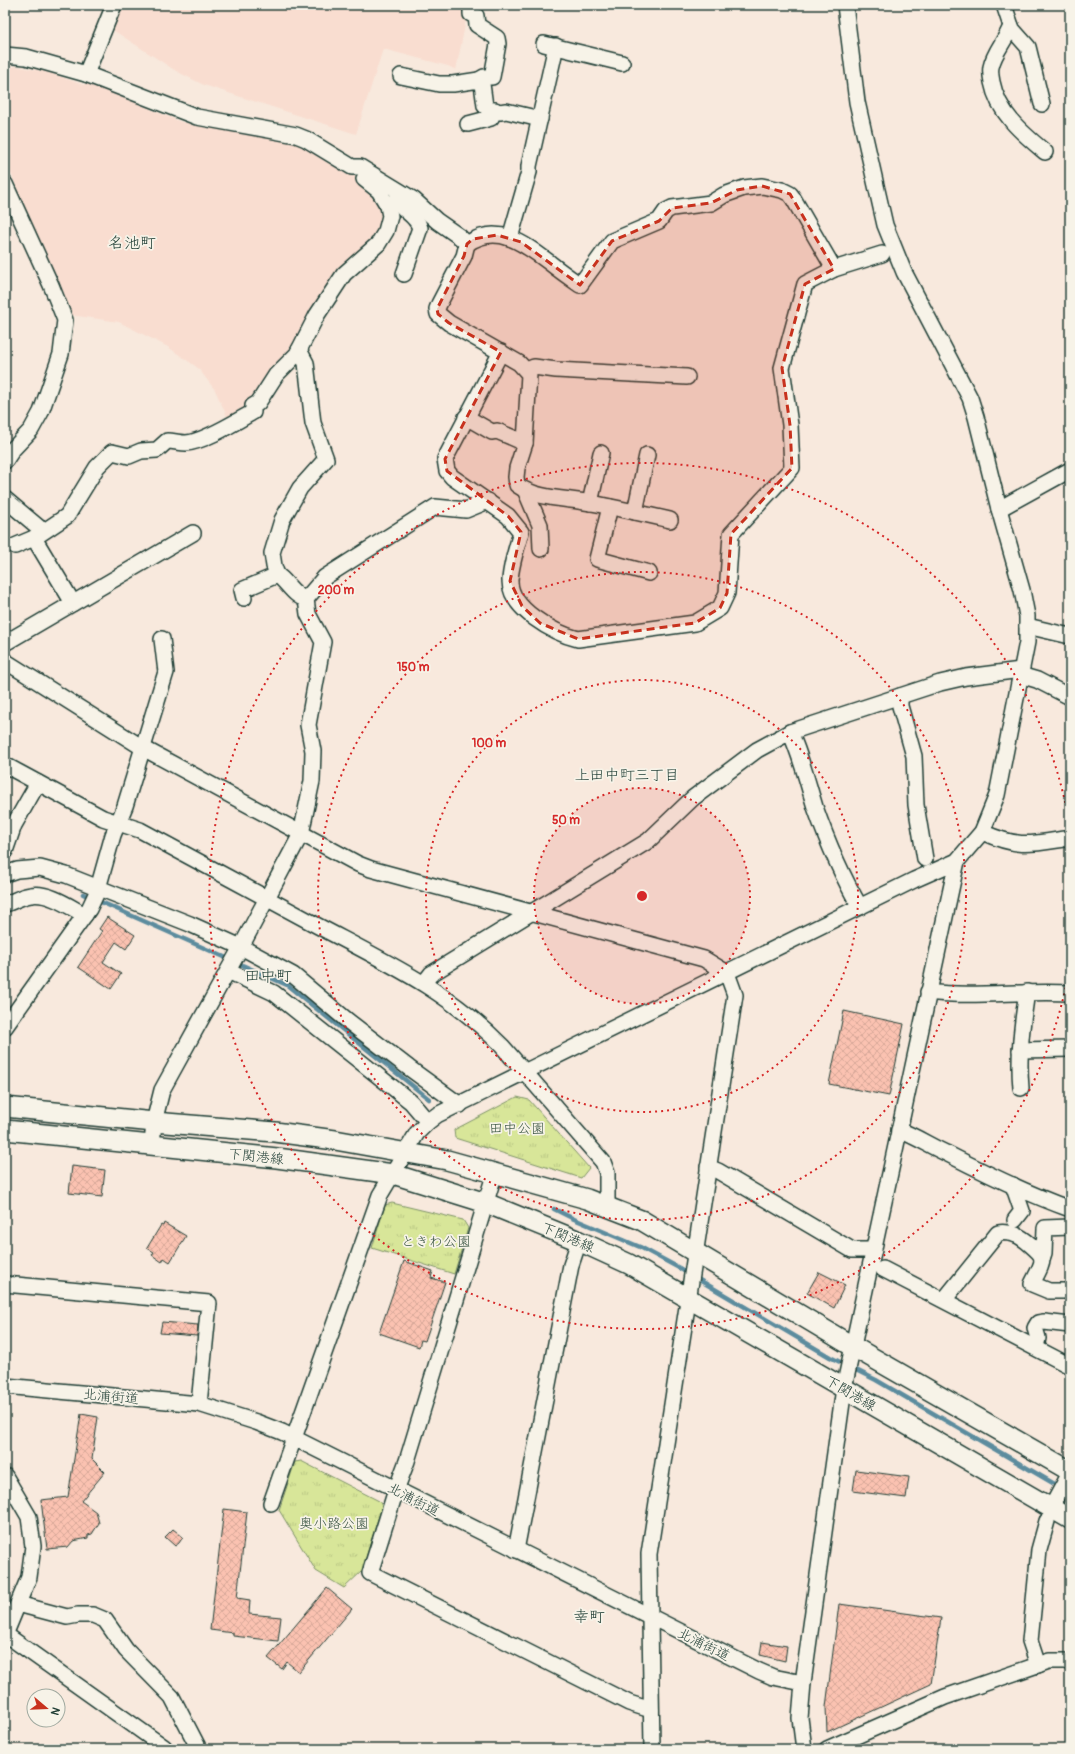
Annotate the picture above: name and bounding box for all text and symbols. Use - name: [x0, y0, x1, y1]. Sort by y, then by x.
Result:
- district label: 名池町: [108, 233, 156, 253]
- text: 200 m: [318, 583, 355, 598]
- text: 150 m: [397, 660, 430, 675]
- text: 100 m: [472, 736, 507, 751]
- district label: 上田中町三丁目: [574, 766, 680, 785]
- text: 50 m: [552, 813, 580, 828]
- centre of rings: [635, 889, 649, 903]
- district label: 田中町: [244, 966, 292, 986]
- park label: 田中公園: [489, 1120, 545, 1137]
- street label: 下関港線: [227, 1145, 285, 1168]
- street label: 下関港線: [539, 1219, 597, 1256]
- park label: ときわ公園: [401, 1233, 471, 1250]
- street label: 下関港線: [822, 1372, 879, 1415]
- street label: 北浦街道: [82, 1386, 140, 1407]
- street label: 北浦街道: [385, 1479, 443, 1520]
- park label: 奥小路公園: [299, 1515, 369, 1532]
- district label: 幸町: [573, 1607, 605, 1627]
- street label: 北浦街道: [675, 1625, 733, 1664]
- north arrow: [26, 1688, 66, 1728]
- text: N: [47, 1705, 62, 1717]

